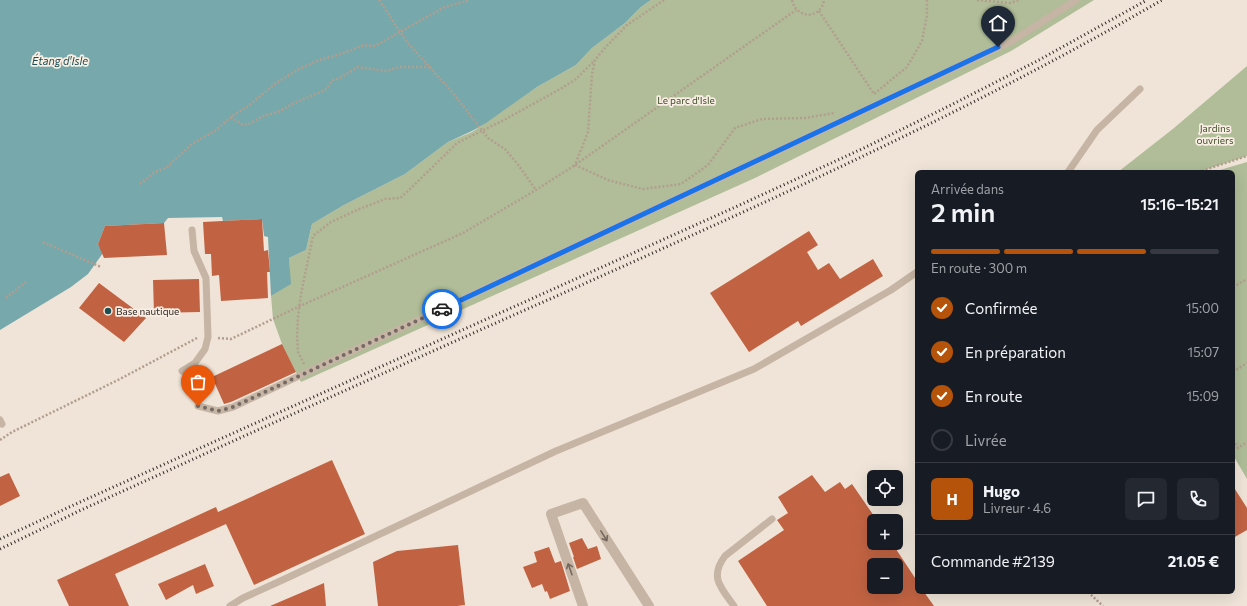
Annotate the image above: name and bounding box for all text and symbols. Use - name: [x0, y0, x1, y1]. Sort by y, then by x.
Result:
- pin: [981, 6, 1015, 47]
- icon: home: [987, 12, 1009, 34]
- water label: Étang d'Isle: [32, 53, 88, 67]
- park label: Le parc d'Isle: [657, 94, 715, 106]
- park label: Jardins ouvriers: [1197, 122, 1234, 146]
- text: Arrivée dans: [931, 181, 1004, 197]
- text: 15:16–15:21: [1141, 195, 1219, 213]
- text: 2 min: [931, 196, 995, 227]
- text: En route · 300 m: [931, 260, 1027, 276]
- courier: [422, 289, 462, 329]
- icon: check: [931, 297, 953, 319]
- icon: car: [431, 298, 453, 320]
- text: Confirmée: [965, 299, 1038, 317]
- text: 15:00: [1186, 300, 1219, 316]
- place label: Base nautique: [116, 305, 179, 317]
- marker: Base nautique: [103, 306, 113, 316]
- icon: check: [931, 341, 953, 363]
- text: En préparation: [965, 343, 1066, 361]
- text: 15:07: [1188, 344, 1219, 360]
- pin: [181, 365, 215, 406]
- icon: bag: [187, 371, 209, 393]
- icon: check: [931, 385, 953, 407]
- text: En route: [965, 387, 1022, 405]
- text: 15:09: [1187, 388, 1219, 404]
- text: Livrée: [965, 431, 1007, 449]
- map controls: [867, 470, 903, 594]
- button: locate: [867, 470, 903, 506]
- button: chat: [1125, 478, 1167, 520]
- button: phone: [1177, 478, 1219, 520]
- text: Hugo: [983, 482, 1020, 500]
- text: H: [946, 490, 958, 508]
- text: Livreur · 4.6: [983, 500, 1051, 516]
- button: +: [867, 514, 903, 550]
- one-way arrow: [600, 530, 608, 541]
- text: Commande #2139: [931, 552, 1055, 570]
- text: 21.05 €: [1168, 552, 1219, 570]
- button: −: [867, 558, 903, 594]
- one-way arrow: [566, 564, 574, 576]

